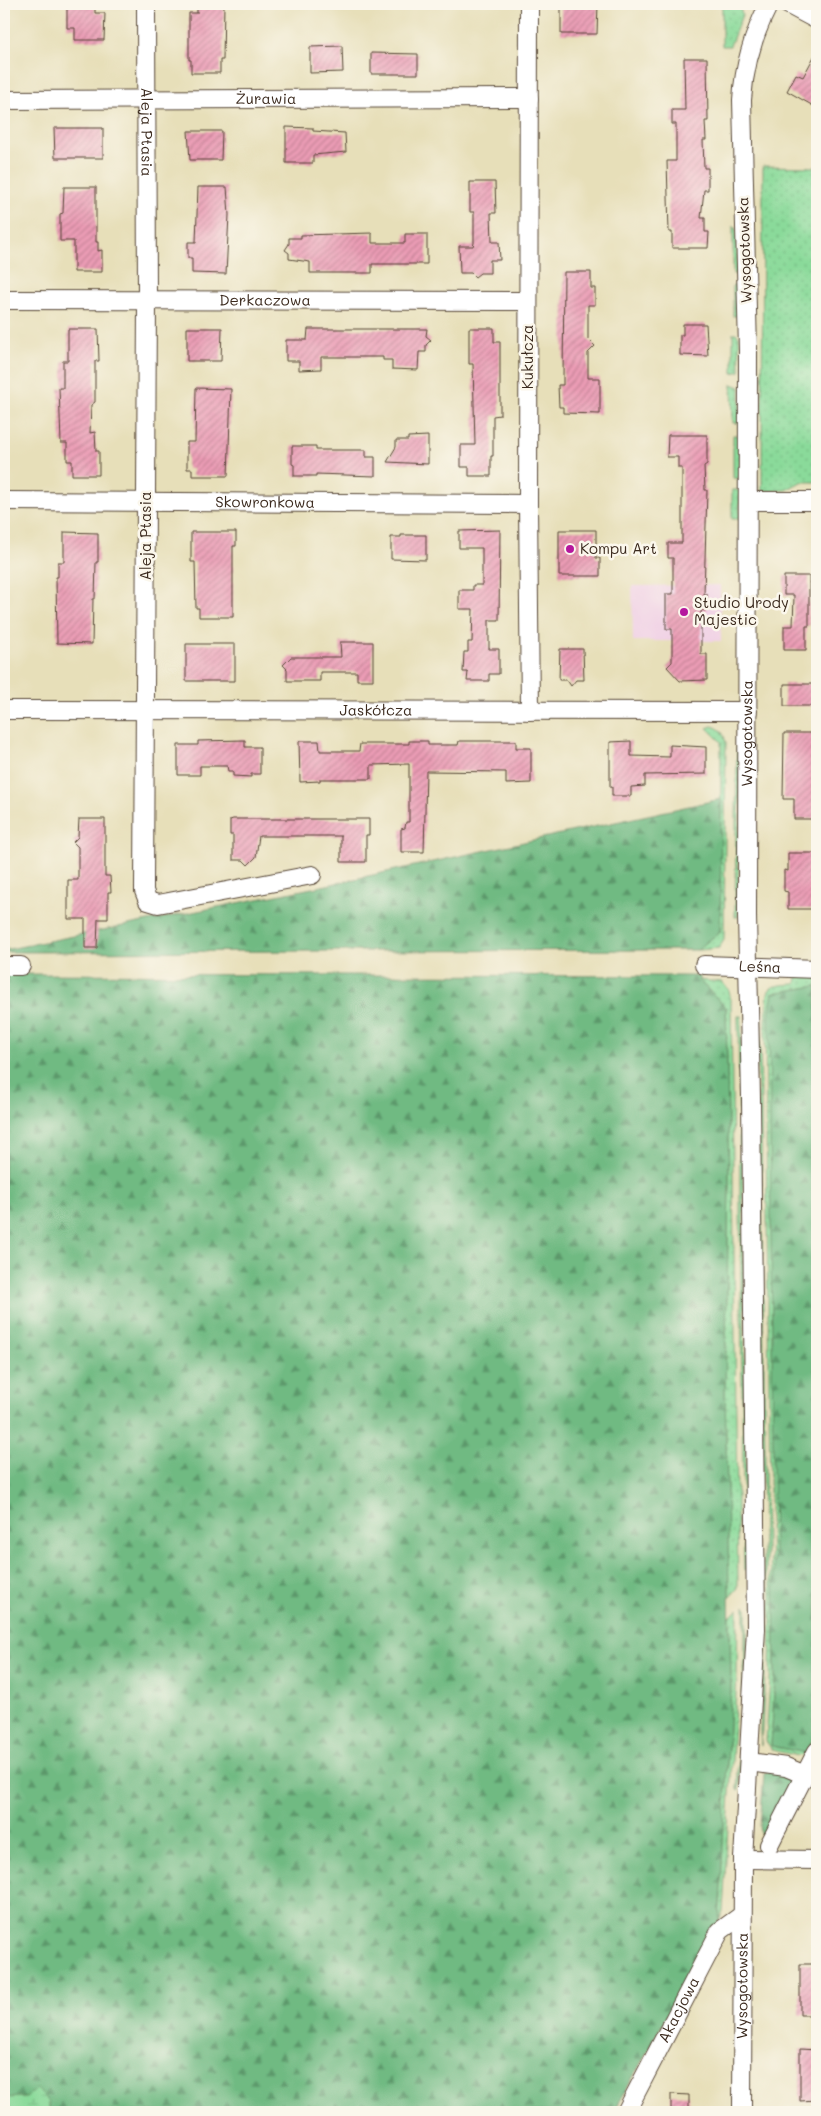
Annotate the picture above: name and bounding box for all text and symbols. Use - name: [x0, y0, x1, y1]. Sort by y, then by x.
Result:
- street label: Aleja Ptasia: [137, 87, 158, 177]
- street label: Żurawia: [236, 88, 296, 108]
- street label: Wysogotowska: [732, 196, 756, 304]
- street label: Derkaczowa: [219, 289, 311, 310]
- street label: Kukułcza: [517, 325, 537, 389]
- street label: Skowronkowa: [215, 491, 315, 512]
- street label: Aleja Ptasia: [135, 492, 155, 580]
- place label: Kompu Art: [580, 538, 657, 558]
- marker: Kompu Art: [564, 543, 576, 555]
- place label: Studio Urody Majestic: [694, 592, 789, 629]
- marker: Studio Urody Majestic: [678, 606, 690, 618]
- street label: Wysogotowska: [736, 680, 756, 787]
- street label: Jaskółcza: [339, 699, 413, 720]
- street label: Leśna: [739, 955, 781, 977]
- street label: Wysogotowska: [731, 1933, 752, 2039]
- street label: Akacjowa: [653, 1973, 703, 2046]

